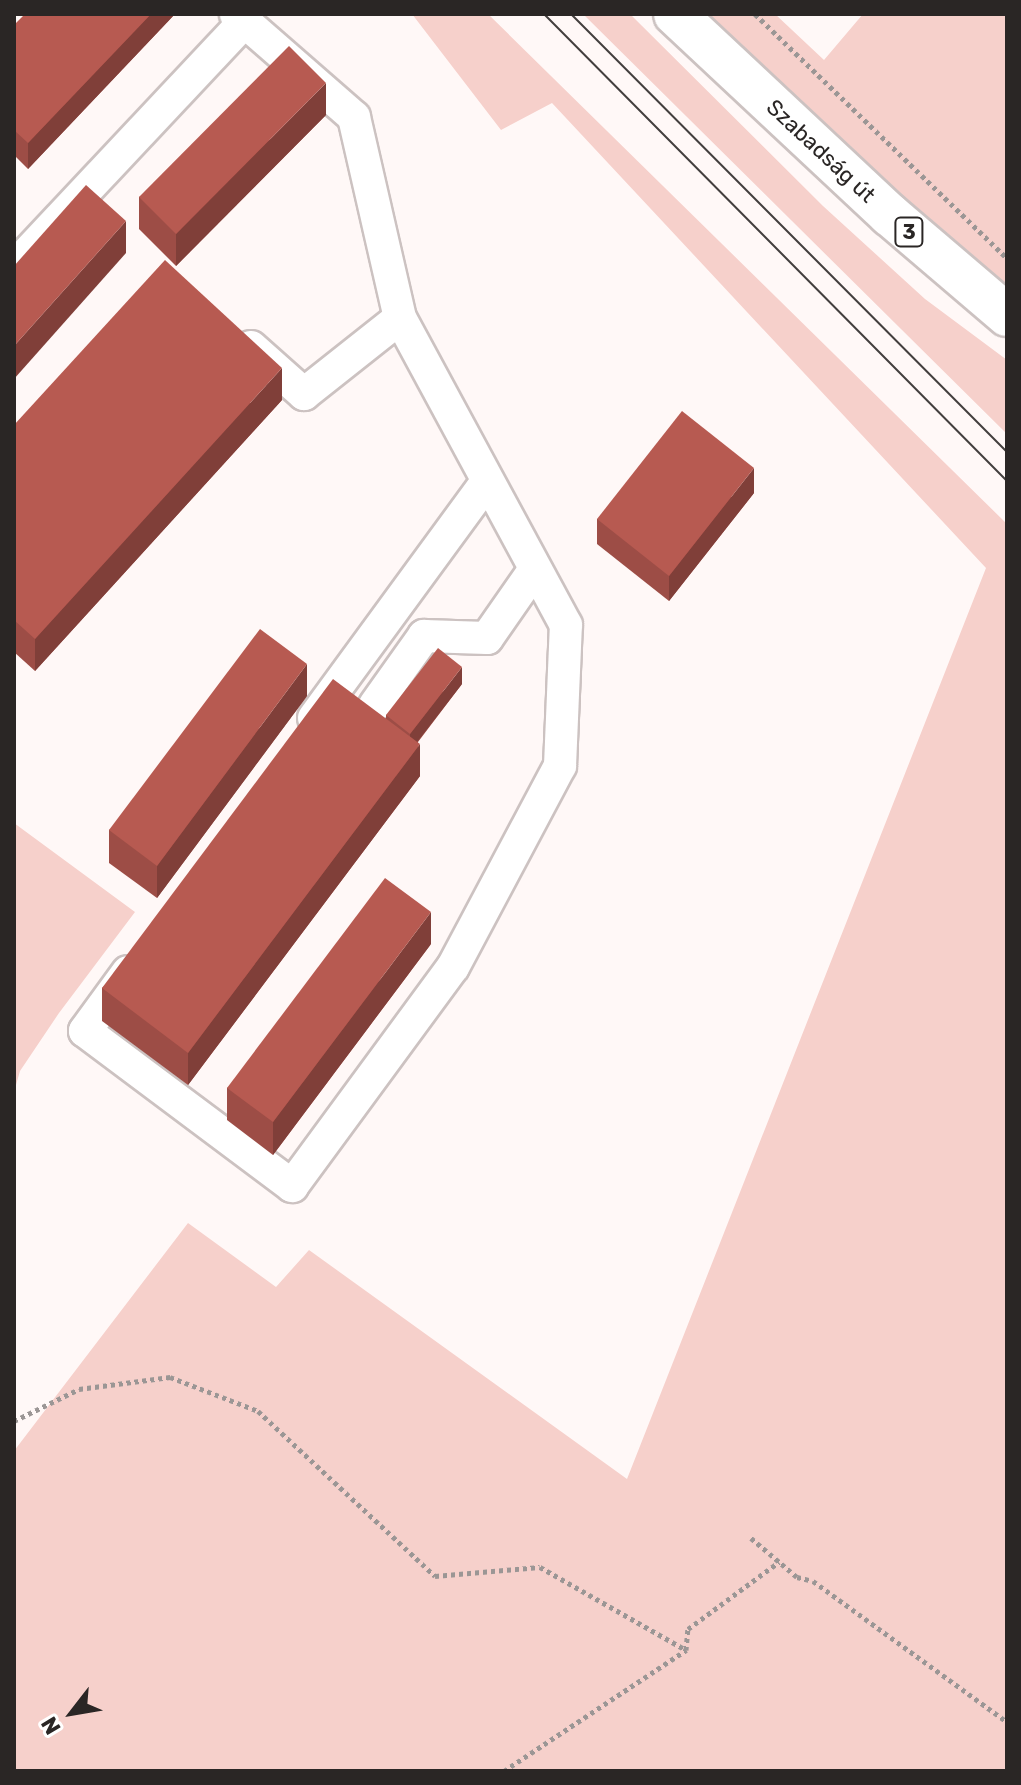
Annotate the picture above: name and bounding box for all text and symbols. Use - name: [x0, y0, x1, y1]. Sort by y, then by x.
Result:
- street label: Szabadság út: [761, 94, 881, 208]
- road number: 3: [893, 216, 925, 248]
- north arrow: [32, 1673, 112, 1753]
- text: N: [35, 1712, 67, 1739]

